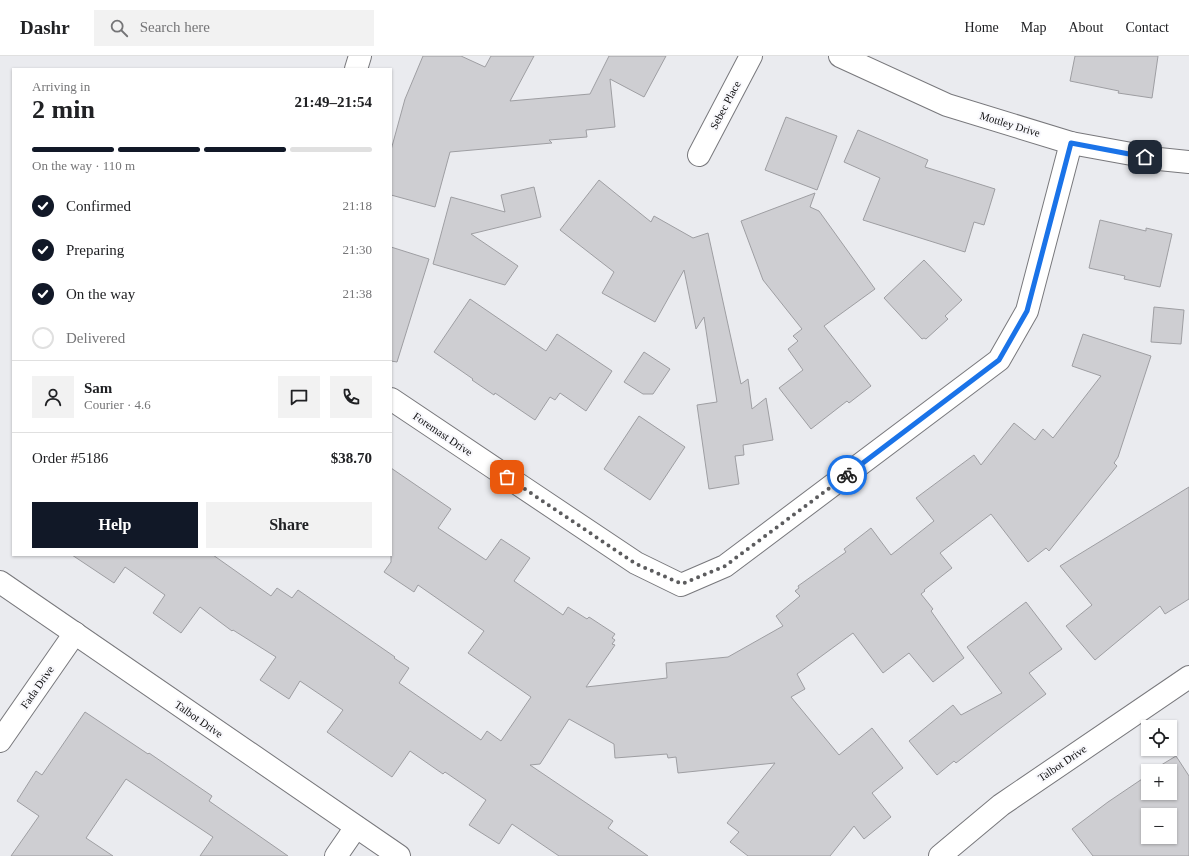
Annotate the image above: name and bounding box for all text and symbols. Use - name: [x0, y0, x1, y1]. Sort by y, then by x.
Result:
- search box: [94, 10, 374, 46]
- text: Dashr: [20, 17, 70, 38]
- icon: search: [108, 17, 130, 39]
- text: Search here: [140, 19, 210, 35]
- text: Home: [965, 20, 999, 35]
- text: Map: [1021, 20, 1046, 35]
- text: About: [1068, 20, 1103, 35]
- text: Contact: [1125, 20, 1169, 35]
- text: Arriving in: [32, 79, 90, 94]
- street label: Sebec Place: [707, 79, 743, 131]
- text: 21:49–21:54: [295, 94, 372, 110]
- text: 2 min: [32, 95, 95, 124]
- street label: Mottley Drive: [978, 109, 1042, 139]
- pin: [1128, 140, 1162, 174]
- icon: home: [1134, 146, 1156, 168]
- text: On the way · 110 m: [32, 158, 135, 173]
- icon: check: [32, 195, 54, 217]
- text: Confirmed: [66, 198, 131, 214]
- text: 21:18: [342, 198, 372, 213]
- icon: check: [32, 239, 54, 261]
- text: Preparing: [66, 242, 124, 258]
- text: 21:30: [342, 242, 372, 257]
- icon: check: [32, 283, 54, 305]
- text: On the way: [66, 286, 135, 302]
- text: 21:38: [342, 286, 372, 301]
- text: Delivered: [66, 330, 125, 346]
- button: person: [32, 376, 74, 418]
- button: chat: [278, 376, 320, 418]
- button: phone: [330, 376, 372, 418]
- text: Sam: [84, 380, 112, 396]
- text: Courier · 4.6: [84, 397, 151, 412]
- street label: Foremast Drive: [411, 410, 475, 458]
- text: Order #5186: [32, 450, 108, 466]
- text: $38.70: [331, 450, 372, 466]
- courier: [827, 455, 867, 495]
- pin: [490, 460, 524, 494]
- icon: bike: [836, 464, 858, 486]
- icon: bag: [496, 466, 518, 488]
- button: Help: [32, 502, 198, 548]
- button: Share: [206, 502, 372, 548]
- street label: Fada Drive: [18, 663, 56, 711]
- street label: Talbot Drive: [173, 698, 225, 740]
- map controls: [1141, 720, 1177, 844]
- button: locate: [1141, 720, 1177, 756]
- street label: Talbot Drive: [1036, 742, 1089, 784]
- button: +: [1141, 764, 1177, 800]
- button: −: [1141, 808, 1177, 844]

